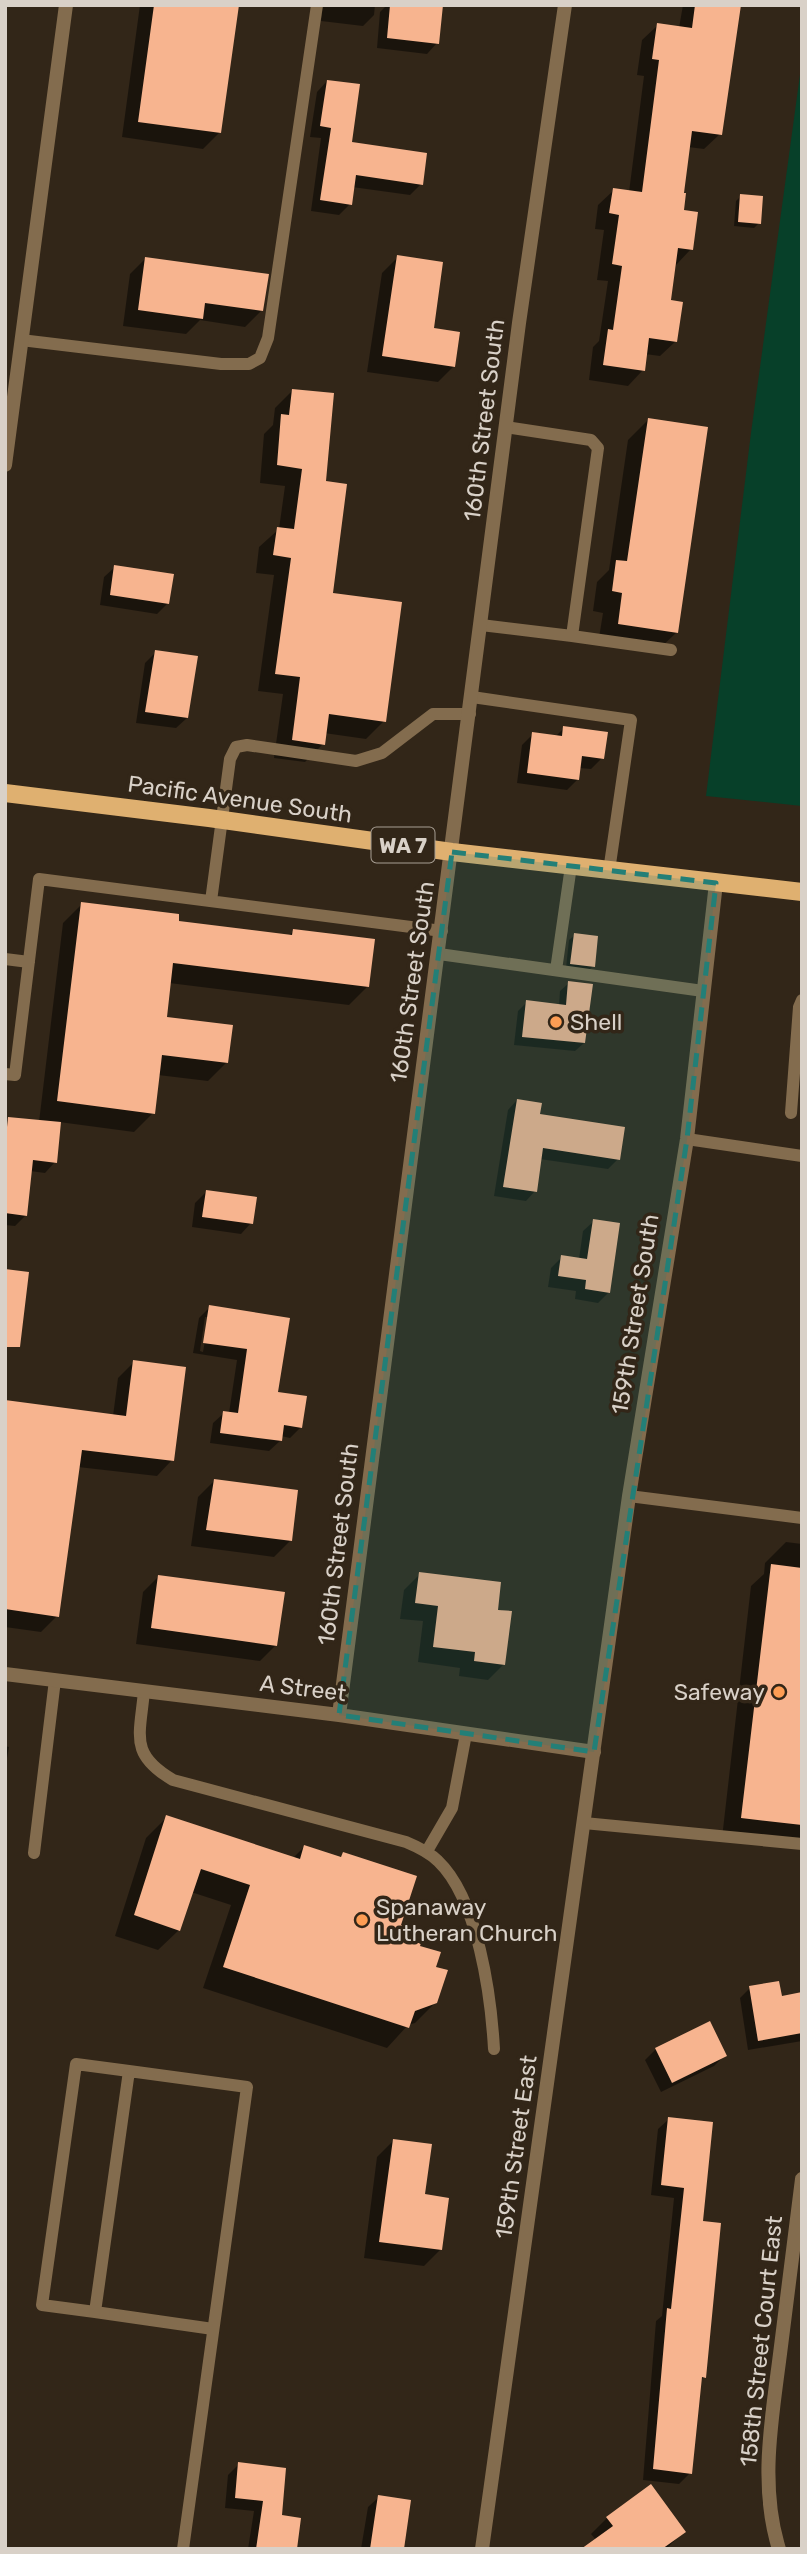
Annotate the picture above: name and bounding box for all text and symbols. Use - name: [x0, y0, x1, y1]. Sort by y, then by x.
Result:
- street label: 160th Street South: [458, 317, 510, 523]
- street label: Pacific Avenue South: [126, 769, 354, 829]
- road number: WA 7: [372, 828, 434, 862]
- street label: 160th Street South: [384, 879, 440, 1085]
- place label: Shell: [570, 1008, 622, 1036]
- marker: Shell: [548, 1014, 564, 1030]
- street label: 159th Street South: [605, 1212, 665, 1416]
- street label: 160th Street South: [312, 1441, 364, 1647]
- street label: A Street: [258, 1669, 348, 1707]
- place label: Safeway: [674, 1678, 765, 1706]
- marker: Safeway: [771, 1684, 787, 1700]
- place label: Spanaway Lutheran Church: [376, 1893, 558, 1947]
- marker: Spanaway Lutheran Church: [354, 1912, 370, 1928]
- street label: 159th Street East: [489, 2053, 543, 2241]
- street label: 158th Street Court East: [734, 2214, 788, 2468]

